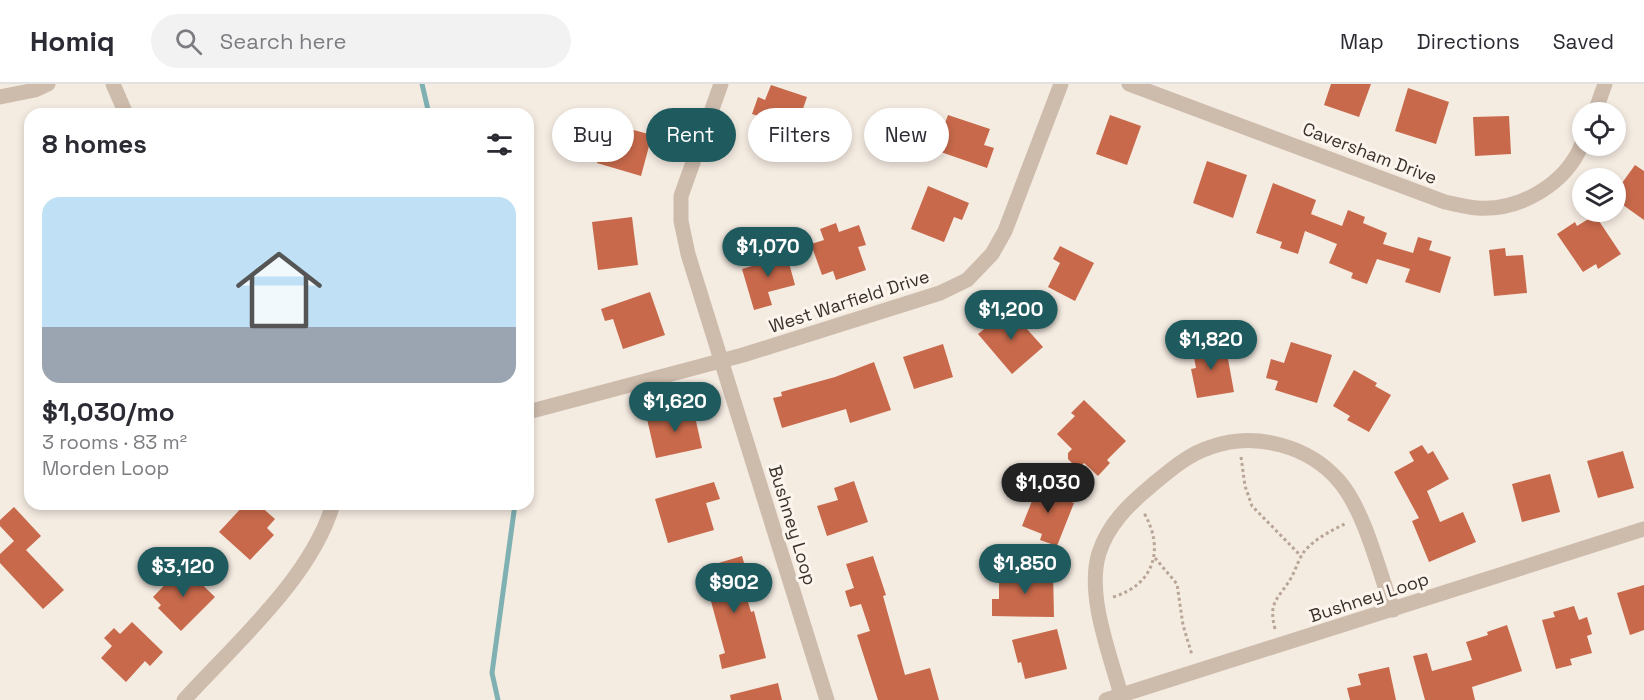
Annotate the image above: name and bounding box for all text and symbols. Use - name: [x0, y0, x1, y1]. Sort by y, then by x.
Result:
- search box: [151, 14, 571, 68]
- text: Homiq: [30, 23, 115, 59]
- icon: search: [172, 25, 205, 58]
- text: Search here: [220, 27, 347, 55]
- text: Map: [1340, 28, 1384, 55]
- text: Directions: [1417, 28, 1520, 55]
- text: Saved: [1553, 28, 1614, 55]
- map controls: [1572, 102, 1626, 222]
- button: locate: [1572, 102, 1626, 156]
- chip: Buy: [552, 108, 634, 162]
- chip: Rent: [646, 108, 736, 162]
- chip: Filters: [748, 108, 852, 162]
- chip: New: [864, 108, 949, 162]
- street label: Caversham Drive: [1300, 117, 1440, 189]
- text: 8 homes: [42, 127, 147, 161]
- icon: filters: [483, 128, 516, 161]
- button: layers: [1572, 168, 1626, 222]
- pin: $1,070: [719, 227, 817, 278]
- text: $1,070: [736, 233, 800, 259]
- icon: home: [225, 236, 333, 344]
- street label: West Warfield Drive: [766, 264, 932, 338]
- pin: $1,200: [962, 290, 1060, 341]
- text: $1,200: [979, 296, 1043, 322]
- pin: $1,820: [1162, 320, 1260, 371]
- text: $1,820: [1179, 326, 1243, 352]
- pin: $1,620: [626, 382, 724, 433]
- text: $1,620: [643, 388, 707, 414]
- text: $1,030/mo: [42, 395, 175, 429]
- text: 3 rooms · 83 m²: [42, 429, 187, 455]
- text: Morden Loop: [42, 455, 169, 481]
- street label: Bushney Loop: [764, 462, 822, 588]
- pin: $1,030: [999, 463, 1097, 514]
- text: $1,030: [1016, 469, 1080, 495]
- pin: $1,850: [976, 544, 1074, 595]
- pin: $3,120: [134, 547, 232, 598]
- text: $1,850: [993, 550, 1057, 576]
- text: $3,120: [152, 553, 215, 579]
- pin: $902: [698, 563, 770, 614]
- street label: Bushney Loop: [1306, 567, 1432, 627]
- text: $902: [709, 569, 759, 595]

